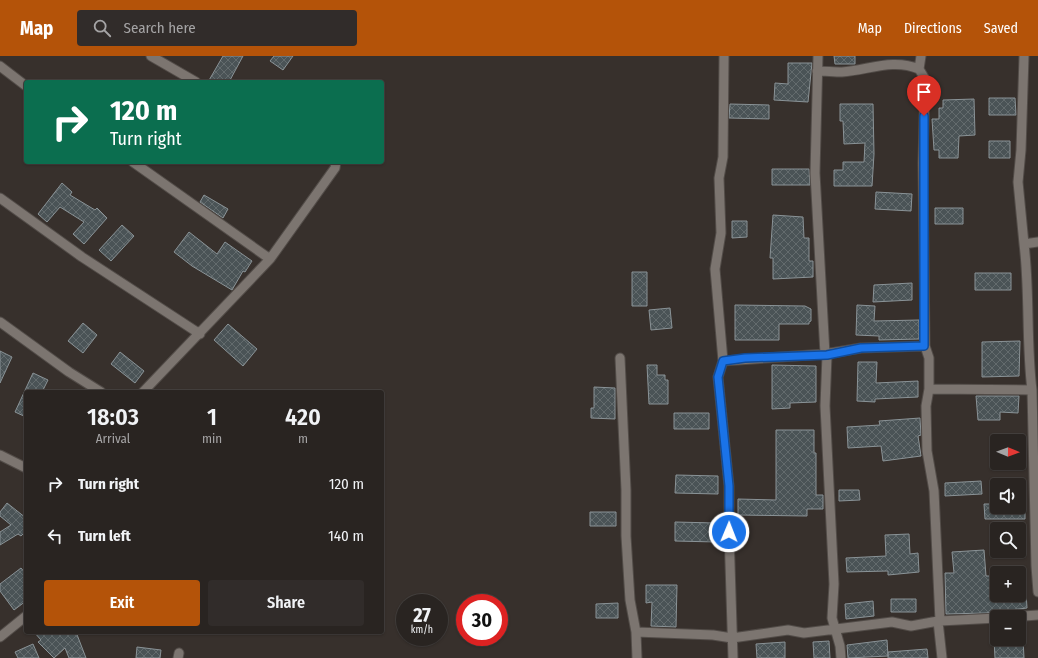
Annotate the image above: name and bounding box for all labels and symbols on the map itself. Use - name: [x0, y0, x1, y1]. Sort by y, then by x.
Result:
- pin: [907, 75, 941, 116]
- north arrow: [990, 434, 1026, 470]
- position arrow: [708, 511, 750, 553]
- speed limit sign: 30: [456, 594, 508, 646]

